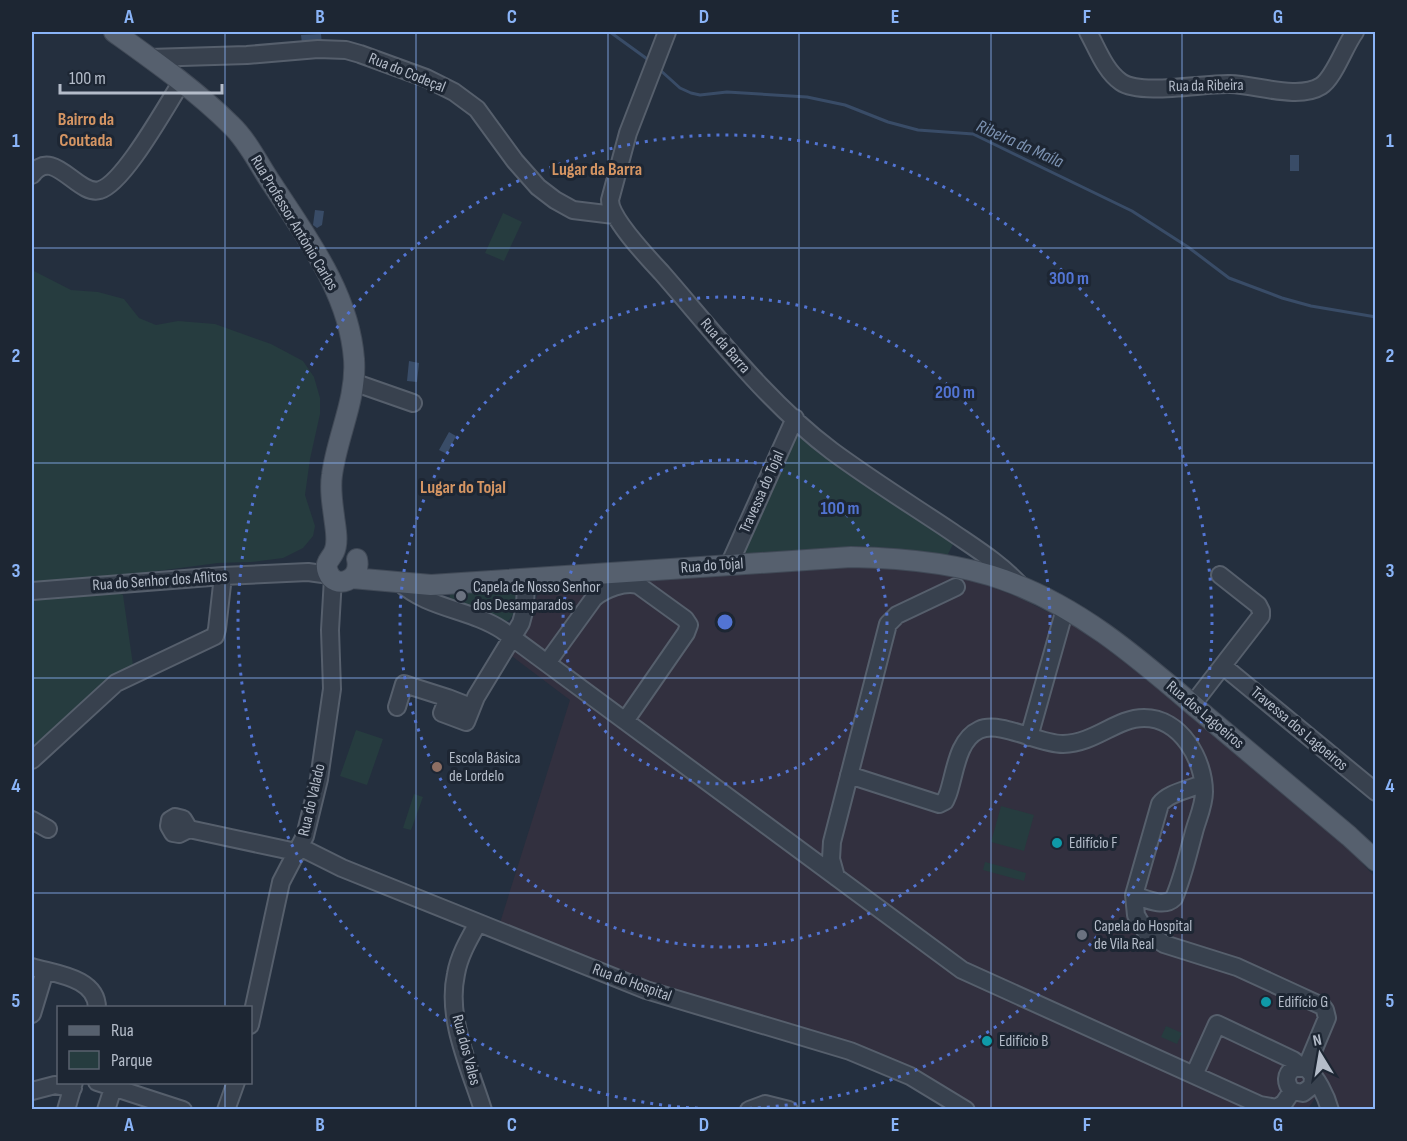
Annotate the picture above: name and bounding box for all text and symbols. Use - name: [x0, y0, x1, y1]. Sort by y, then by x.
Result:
- text: A: [123, 5, 134, 29]
- text: B: [315, 5, 325, 29]
- text: C: [507, 5, 517, 29]
- text: D: [699, 5, 709, 29]
- text: E: [891, 5, 899, 29]
- text: F: [1083, 5, 1091, 29]
- text: G: [1273, 5, 1283, 29]
- street label: Rua do Codeçal: [366, 49, 448, 97]
- scale bar: [60, 57, 222, 95]
- text: 100 m: [69, 68, 106, 89]
- street label: Rua da Ribeira: [1168, 76, 1244, 96]
- district label: Bairro da Coutada: [58, 109, 114, 151]
- water label: Ribeira da Maíla: [973, 115, 1067, 173]
- text: 1: [12, 129, 20, 153]
- text: 1: [1386, 129, 1394, 153]
- street label: Rua Professor António Carlos: [246, 152, 342, 294]
- district label: Lugar da Barra: [552, 159, 642, 180]
- text: 300 m: [1049, 268, 1089, 289]
- street label: Rua da Barra: [696, 315, 754, 377]
- text: 2: [12, 344, 20, 368]
- text: 2: [1386, 344, 1394, 368]
- text: 200 m: [935, 382, 975, 403]
- street label: Travessa do Tojal: [735, 448, 789, 536]
- district label: Lugar do Tojal: [420, 477, 506, 498]
- text: 100 m: [821, 498, 860, 519]
- street label: Rua do Tojal: [680, 554, 744, 578]
- text: 3: [12, 559, 21, 583]
- text: 3: [1386, 559, 1395, 583]
- street label: Rua do Senhor dos Aflitos: [92, 567, 228, 595]
- place label: Capela de Nosso Senhor dos Desamparados: [473, 578, 601, 615]
- marker: Capela de Nosso Senhor dos Desamparados: [454, 589, 468, 603]
- centre of rings: [715, 612, 735, 632]
- street label: Rua dos Lagoeiros: [1162, 677, 1248, 753]
- street label: Travessa dos Lagoeiros: [1247, 683, 1352, 775]
- place label: Escola Básica de Lordelo: [449, 749, 520, 786]
- marker: Escola Básica de Lordelo: [430, 760, 444, 774]
- street label: Rua do Valado: [294, 762, 330, 838]
- text: 4: [11, 774, 21, 798]
- text: 4: [1385, 774, 1395, 798]
- place label: Edifício F: [1069, 834, 1118, 853]
- marker: Edifício F: [1050, 836, 1064, 850]
- place label: Capela do Hospital de Vila Real: [1094, 917, 1192, 954]
- marker: Capela do Hospital de Vila Real: [1075, 928, 1089, 942]
- street label: Rua do Hospital: [590, 960, 674, 1006]
- text: 5: [12, 989, 21, 1013]
- text: 5: [1386, 989, 1395, 1013]
- place label: Edifício G: [1278, 993, 1328, 1012]
- marker: Edifício G: [1259, 995, 1273, 1009]
- legend: [57, 1006, 252, 1084]
- street label: Rua dos Vales: [447, 1013, 485, 1088]
- text: Rua: [111, 1020, 134, 1041]
- north arrow: [1290, 1024, 1350, 1084]
- text: N: [1311, 1031, 1323, 1051]
- place label: Edifício B: [999, 1032, 1048, 1051]
- marker: Edifício B: [980, 1034, 994, 1048]
- text: Parque: [111, 1050, 152, 1071]
- text: A: [123, 1113, 134, 1137]
- text: B: [315, 1113, 325, 1137]
- text: C: [507, 1113, 517, 1137]
- text: D: [699, 1113, 709, 1137]
- text: E: [891, 1113, 899, 1137]
- text: F: [1083, 1113, 1091, 1137]
- text: G: [1273, 1113, 1283, 1137]

